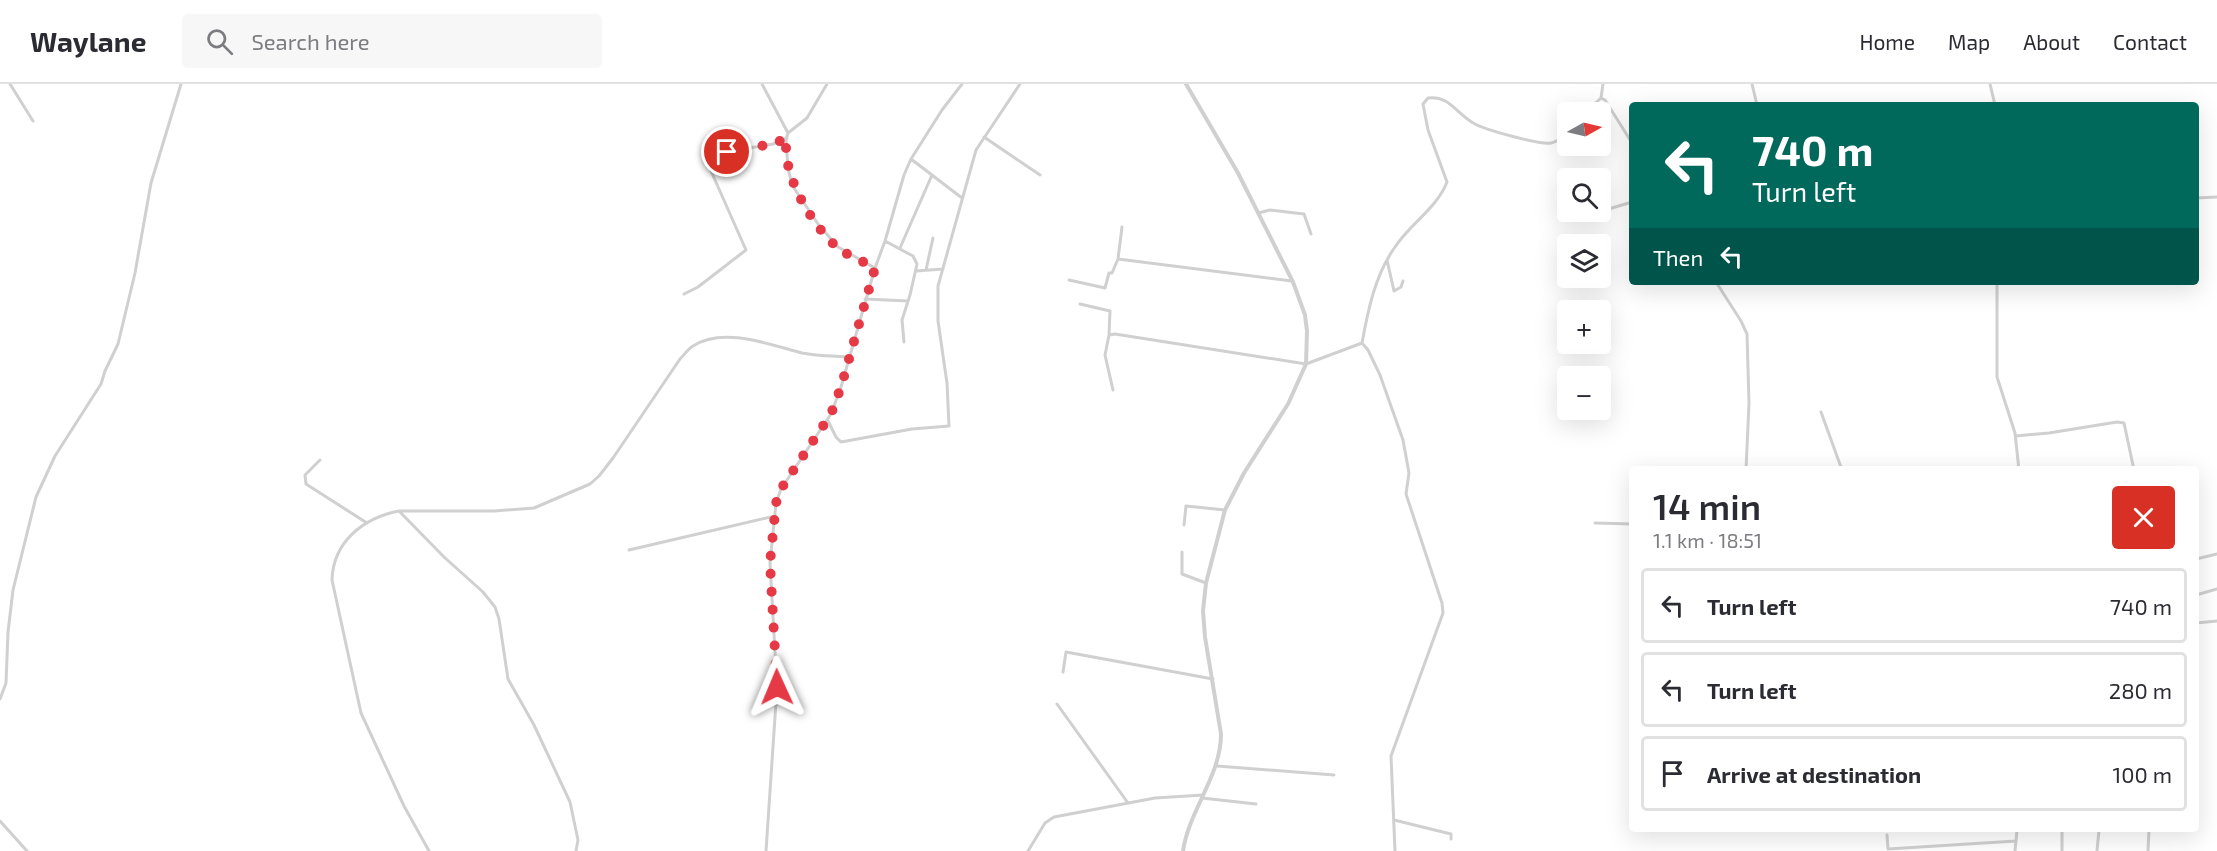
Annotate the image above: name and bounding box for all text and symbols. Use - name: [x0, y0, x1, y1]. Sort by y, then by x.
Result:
- search box: [182, 14, 602, 68]
- text: Waylane: [30, 24, 146, 58]
- icon: search: [203, 25, 236, 58]
- text: Search here: [251, 28, 370, 54]
- text: Home: [1859, 29, 1915, 54]
- text: Map: [1948, 29, 1990, 54]
- text: About: [2023, 29, 2080, 54]
- text: Contact: [2113, 29, 2187, 54]
- north arrow: [1557, 102, 1611, 156]
- map controls: [1557, 102, 1611, 420]
- text: 740 m: [1752, 124, 1874, 174]
- pin: [701, 126, 752, 177]
- icon: left: [1653, 126, 1731, 204]
- icon: arrive: [710, 135, 743, 168]
- button: search: [1557, 168, 1611, 222]
- text: Turn left: [1752, 175, 1856, 207]
- button: layers: [1557, 234, 1611, 288]
- icon: left: [1715, 240, 1748, 273]
- text: Then: [1653, 244, 1703, 270]
- button: +: [1557, 300, 1611, 354]
- button: −: [1557, 366, 1611, 420]
- text: 14 min: [1653, 484, 1761, 527]
- button: close: [2112, 486, 2175, 549]
- text: 1.1 km · 18:51: [1653, 528, 1762, 552]
- icon: left: [1656, 589, 1689, 622]
- text: Turn left: [1707, 593, 1796, 619]
- text: 740 m: [2110, 593, 2172, 619]
- position arrow: [745, 655, 809, 719]
- icon: left: [1656, 673, 1689, 706]
- text: Turn left: [1707, 677, 1796, 703]
- text: 280 m: [2109, 677, 2172, 703]
- icon: arrive: [1656, 757, 1689, 790]
- text: Arrive at destination: [1707, 761, 1921, 787]
- text: 100 m: [2113, 761, 2172, 787]

